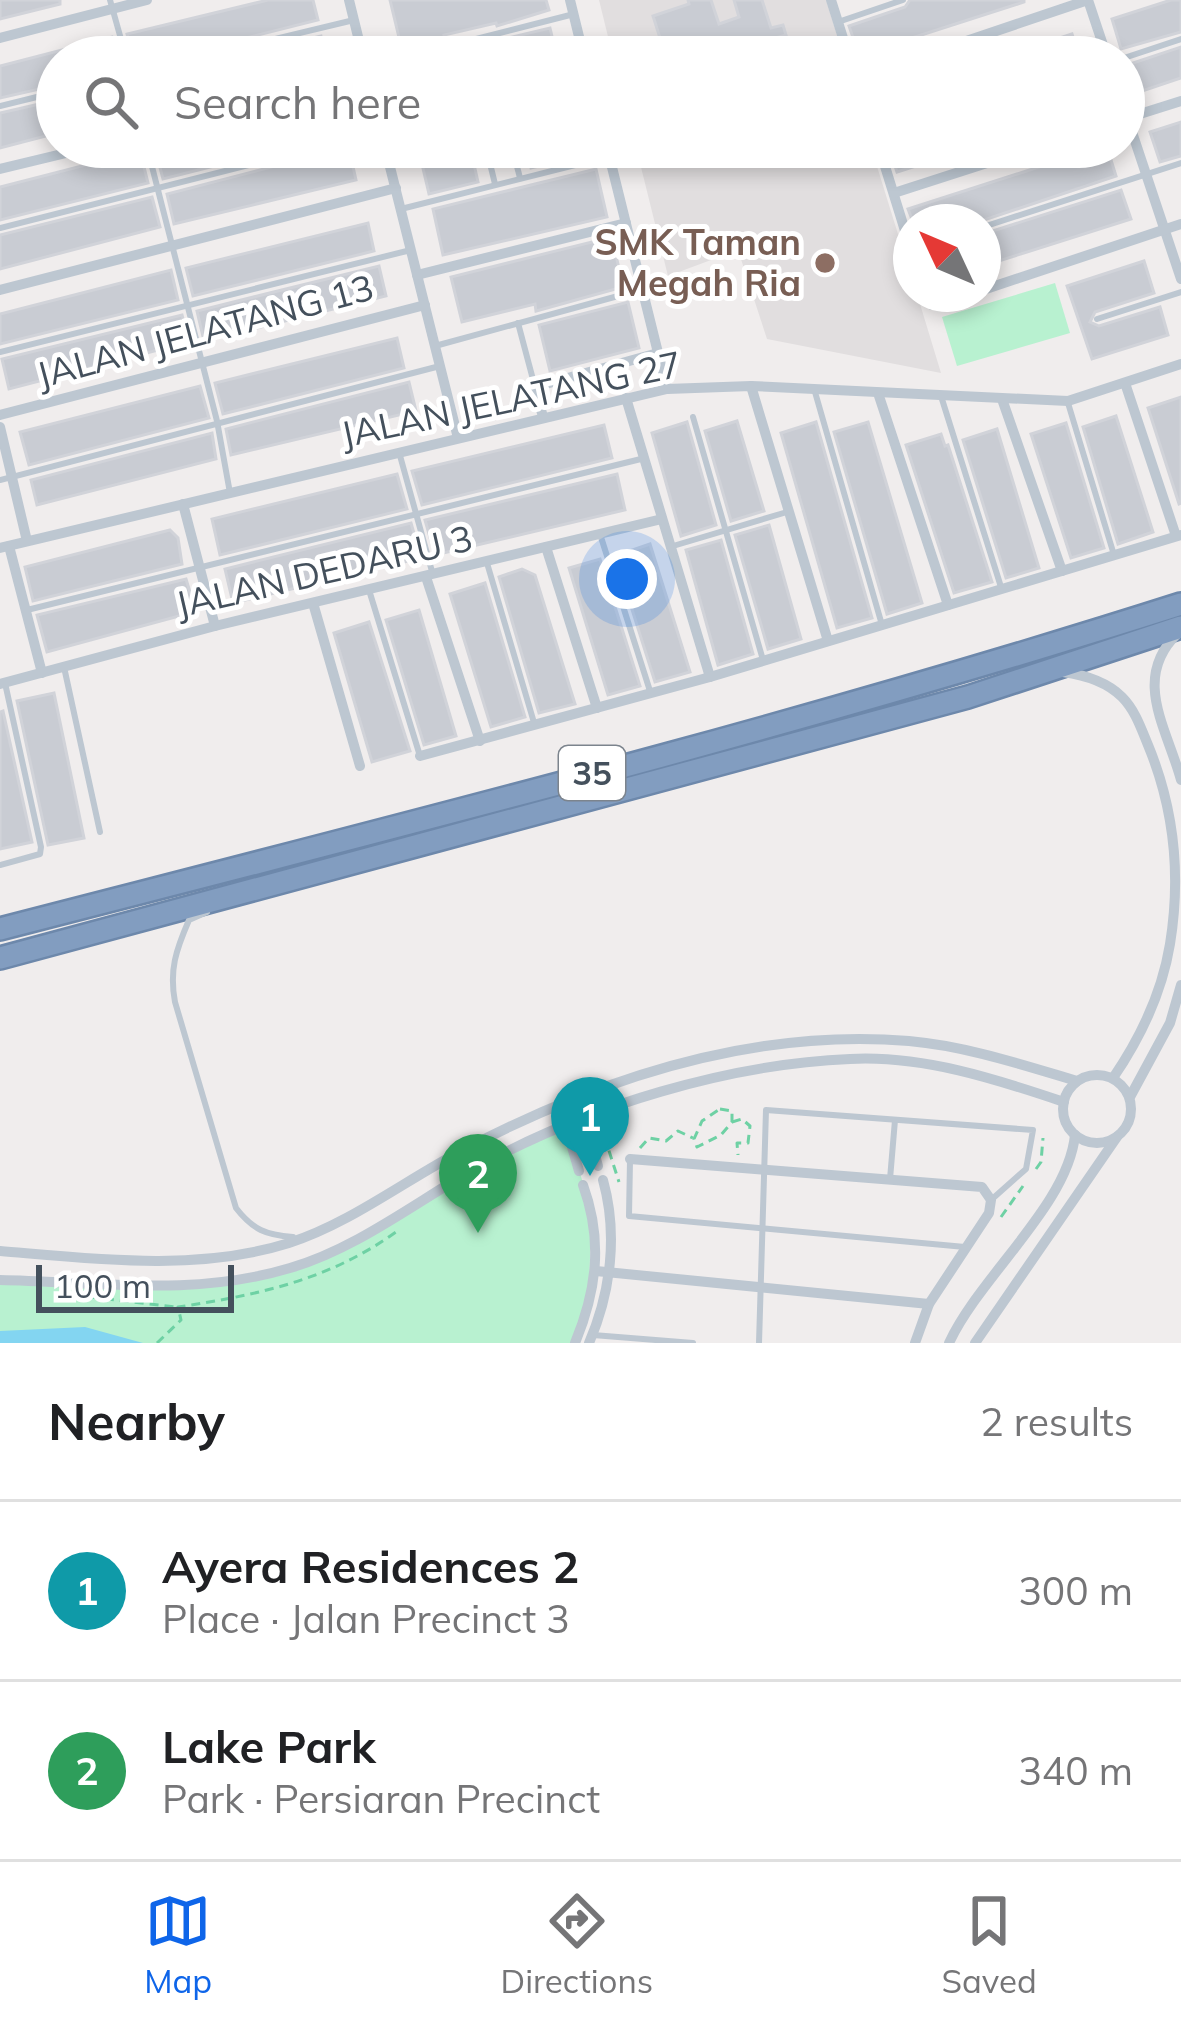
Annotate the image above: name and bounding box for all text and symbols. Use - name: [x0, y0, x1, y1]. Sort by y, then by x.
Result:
- search box: [36, 36, 1145, 168]
- icon: search: [78, 69, 144, 135]
- text: Search here: [174, 74, 421, 130]
- north arrow: [893, 204, 1001, 312]
- place label: SMK Taman Megah Ria: [594, 219, 801, 305]
- marker: SMK Taman Megah Ria: [812, 250, 838, 276]
- street label: JALAN JELATANG 13: [32, 264, 378, 397]
- street label: JALAN JELATANG 27: [337, 340, 685, 457]
- street label: JALAN DEDARU 3: [171, 514, 477, 627]
- your location: [597, 549, 657, 609]
- road number: 35: [559, 746, 625, 800]
- pin: 1: [551, 1077, 629, 1176]
- pin: 2: [439, 1134, 517, 1233]
- scale bar: [36, 1259, 234, 1312]
- text: 100 m: [54, 1265, 151, 1306]
- text: Nearby: [48, 1389, 225, 1453]
- text: 2 results: [980, 1397, 1133, 1446]
- text: Ayera Residences 2: [162, 1538, 579, 1594]
- text: 1: [75, 1566, 99, 1615]
- text: 300 m: [1018, 1566, 1133, 1615]
- text: Place · Jalan Precinct 3: [162, 1594, 570, 1643]
- text: Lake Park: [162, 1718, 376, 1774]
- text: 2: [75, 1746, 99, 1795]
- text: 340 m: [1018, 1746, 1133, 1795]
- text: Park · Persiaran Precinct: [162, 1774, 600, 1823]
- tab: Map: [144, 1888, 212, 2001]
- tab: Directions: [501, 1888, 653, 2001]
- tab: Saved: [942, 1888, 1037, 2001]

